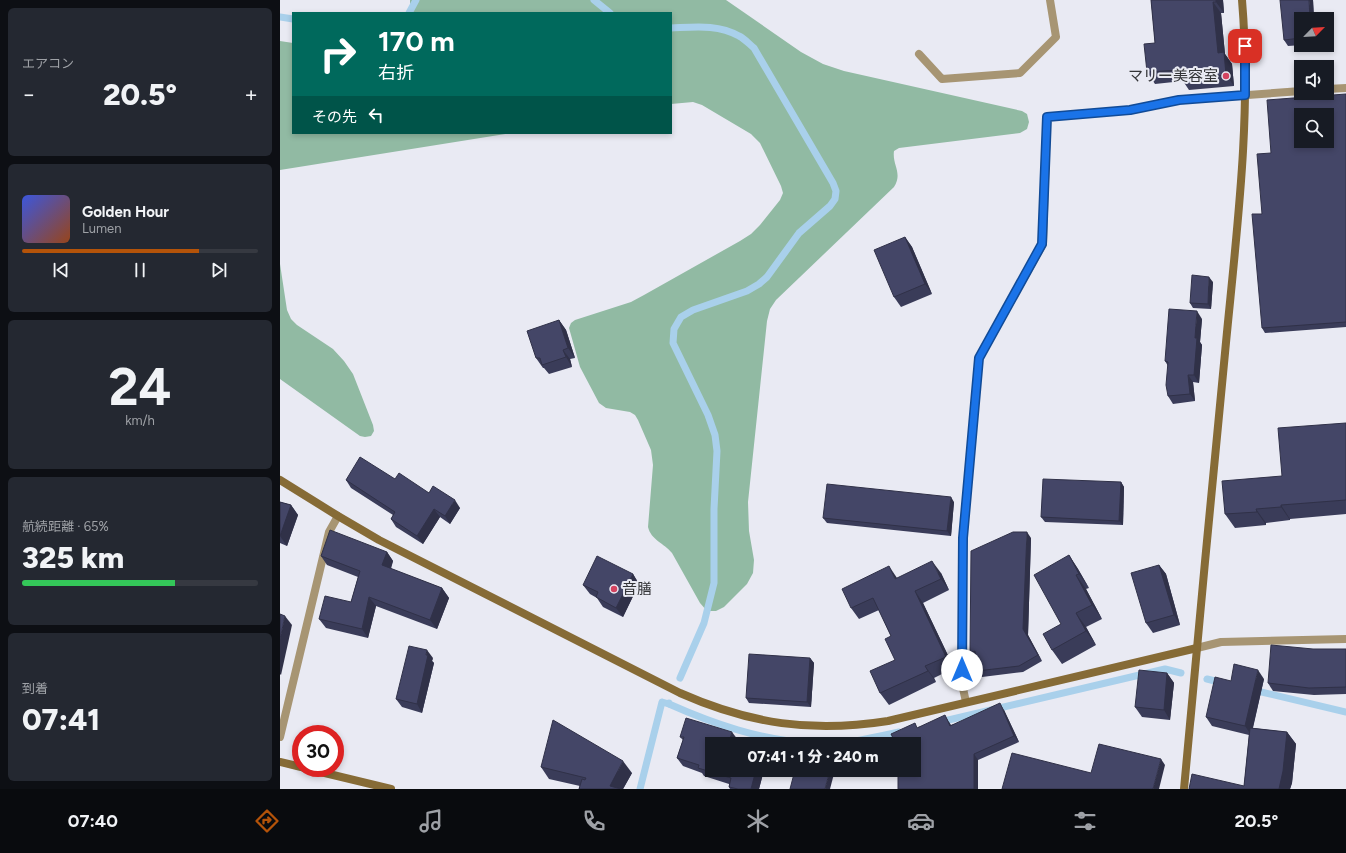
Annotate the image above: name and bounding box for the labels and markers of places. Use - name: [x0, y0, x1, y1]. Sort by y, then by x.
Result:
- pin: [1228, 29, 1262, 63]
- place label: マリー美容室: [1128, 67, 1218, 85]
- marker: マリー美容室: [1221, 71, 1231, 81]
- place label: 音膳: [622, 580, 652, 598]
- marker: 音膳: [609, 584, 619, 594]

